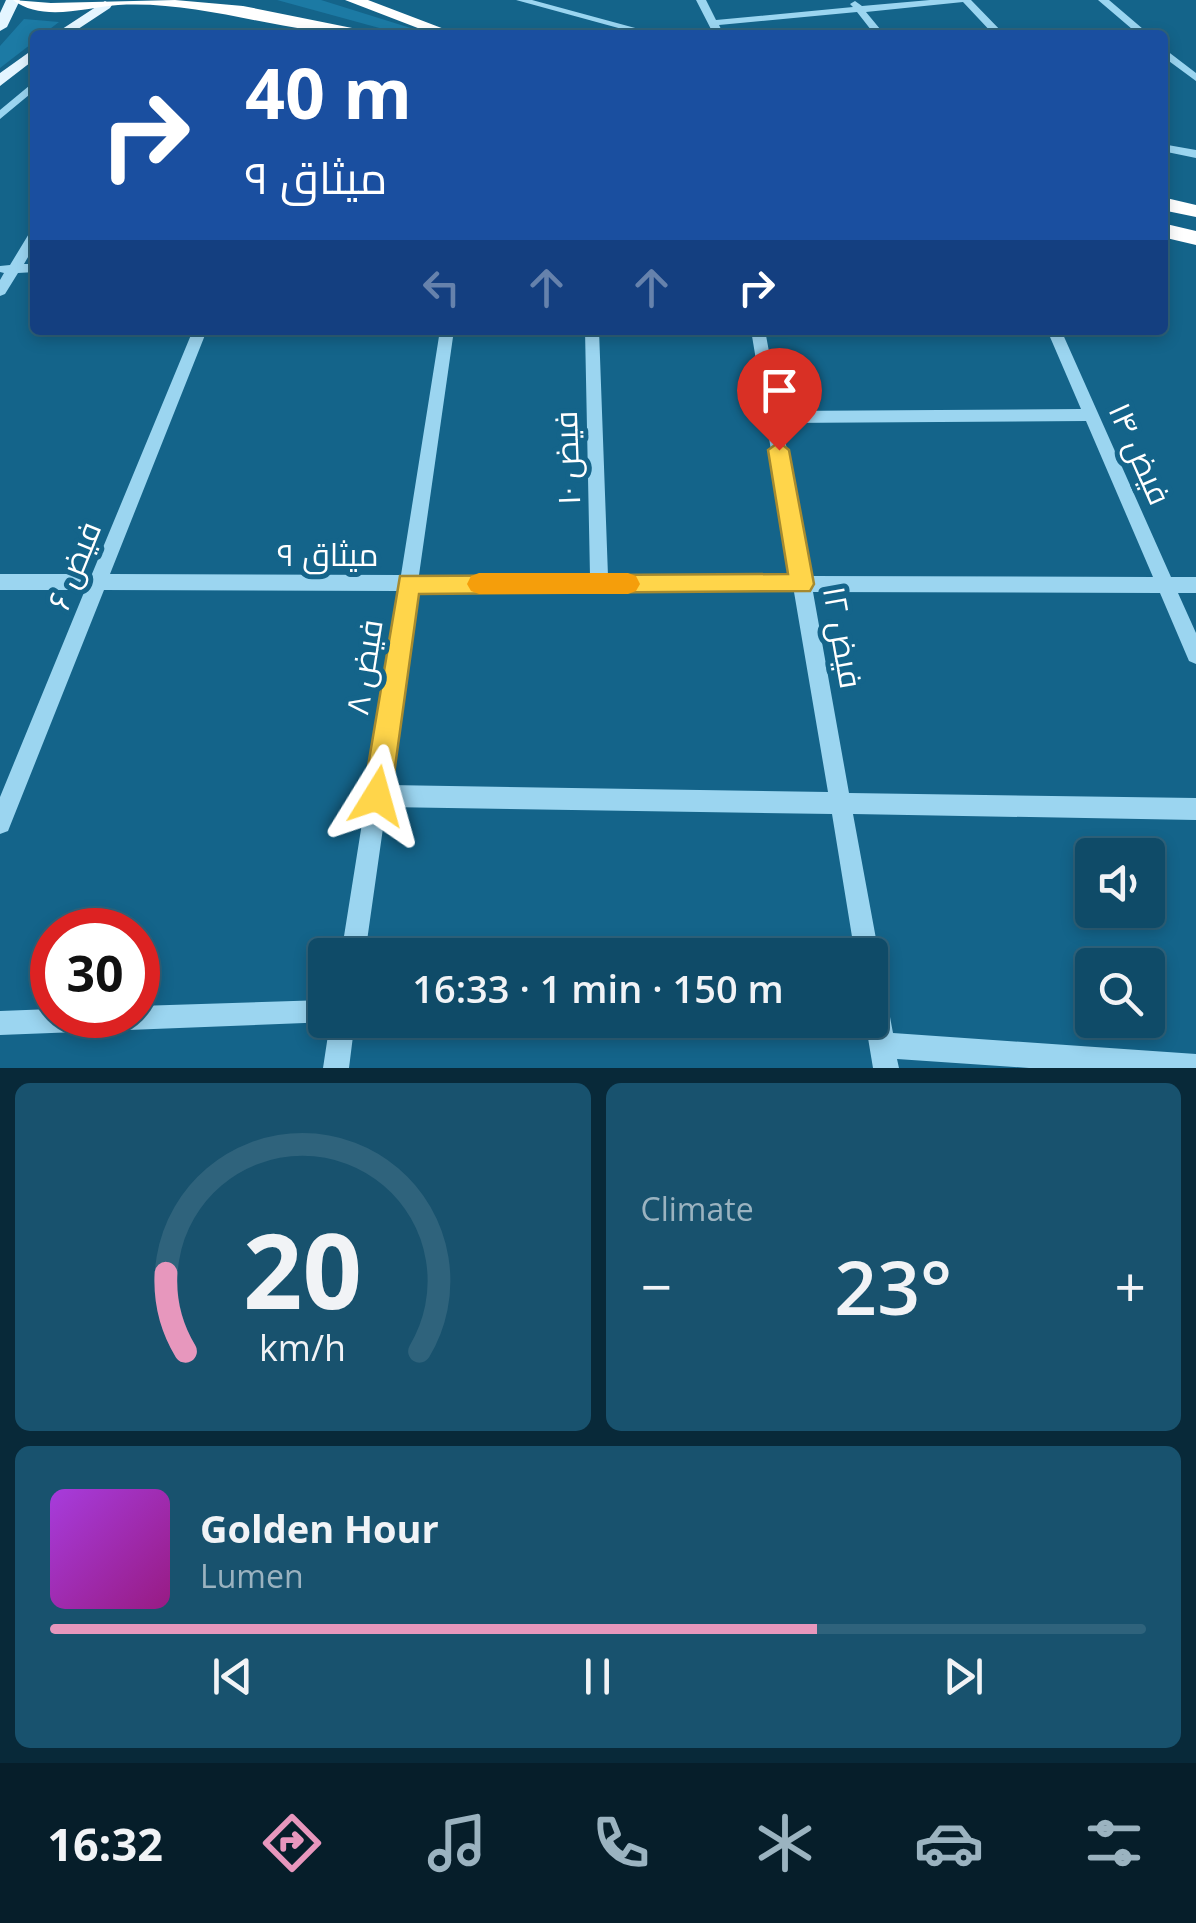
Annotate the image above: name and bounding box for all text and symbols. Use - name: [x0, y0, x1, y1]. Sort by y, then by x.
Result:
- text: 40 m: [245, 44, 412, 140]
- icon: right: [80, 70, 210, 200]
- text: میثاق ۹: [245, 146, 388, 207]
- icon: left: [414, 260, 469, 315]
- icon: ahead: [519, 260, 574, 315]
- icon: ahead: [624, 260, 679, 315]
- icon: right: [729, 260, 784, 315]
- pin: [737, 348, 822, 451]
- icon: arrive: [752, 363, 807, 418]
- street label: فیض ۱۴: [1100, 395, 1182, 511]
- street label: فیض ۱۰: [543, 410, 589, 506]
- street label: فیض ۶: [36, 514, 110, 616]
- street label: میثاق ۹: [277, 532, 379, 575]
- street label: فیض ۱۲: [814, 583, 874, 691]
- street label: فیض ۸: [334, 616, 392, 718]
- position arrow: [325, 744, 429, 848]
- map controls: [1075, 838, 1165, 1038]
- button: sound: [1075, 838, 1165, 928]
- speed limit sign: 30: [30, 908, 160, 1038]
- button: search: [1075, 948, 1165, 1038]
- text: 16:33 · 1 min · 150 m: [412, 962, 784, 1014]
- text: Climate: [641, 1187, 754, 1230]
- text: 20: [243, 1198, 362, 1339]
- text: 23°: [834, 1235, 952, 1337]
- text: −: [641, 1248, 672, 1323]
- text: +: [1115, 1248, 1146, 1323]
- text: km/h: [259, 1323, 346, 1371]
- text: Golden Hour: [200, 1502, 439, 1554]
- text: Lumen: [200, 1554, 304, 1597]
- icon: previous: [205, 1649, 260, 1704]
- icon: pause: [570, 1649, 625, 1704]
- icon: next: [936, 1649, 991, 1704]
- icon: directions: [257, 1808, 327, 1878]
- icon: music: [422, 1808, 492, 1878]
- icon: phone: [586, 1808, 656, 1878]
- icon: climate: [750, 1808, 820, 1878]
- icon: car: [914, 1808, 984, 1878]
- icon: filters: [1079, 1808, 1149, 1878]
- text: 16:32: [47, 1813, 163, 1874]

